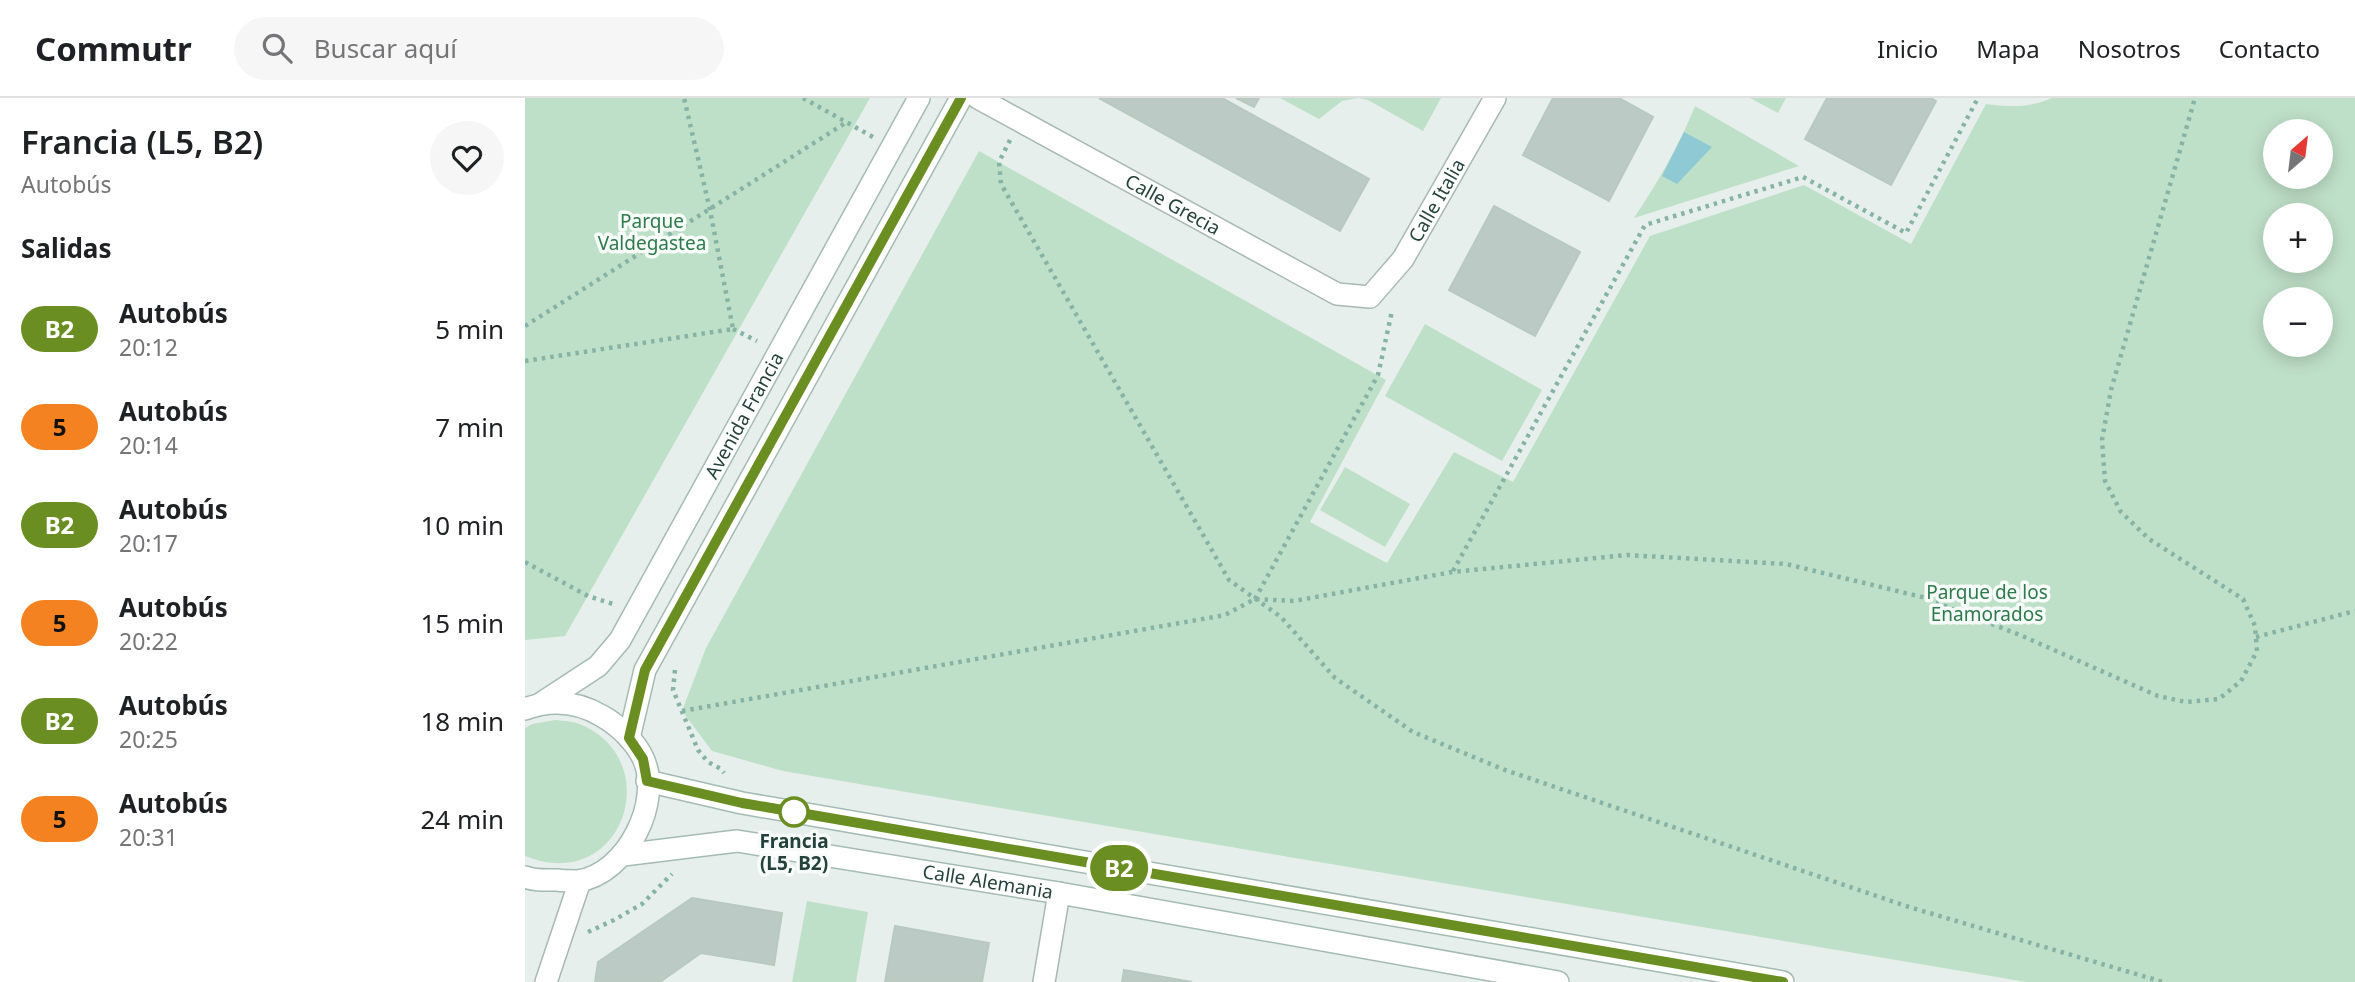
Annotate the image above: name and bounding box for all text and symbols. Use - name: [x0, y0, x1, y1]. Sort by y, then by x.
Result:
- search box: [234, 17, 724, 80]
- text: Commutr: [35, 26, 192, 71]
- icon: search: [258, 29, 296, 67]
- text: Buscar aquí: [314, 30, 457, 66]
- text: Inicio: [1877, 32, 1938, 65]
- text: Mapa: [1976, 32, 2040, 65]
- text: Nosotros: [2078, 32, 2181, 65]
- text: Contacto: [2219, 32, 2320, 65]
- text: Francia (L5, B2): [21, 119, 263, 164]
- north arrow: [2263, 119, 2333, 189]
- map controls: [2263, 119, 2333, 357]
- button: heart: [430, 121, 504, 195]
- street label: Calle Italia: [1402, 154, 1471, 247]
- text: Autobús: [21, 168, 112, 200]
- street label: Calle Grecia: [1121, 168, 1225, 241]
- button: +: [2263, 203, 2333, 273]
- park label: Parque Valdegastea: [598, 208, 706, 256]
- text: Salidas: [21, 230, 111, 266]
- button: −: [2263, 287, 2333, 357]
- text: Autobús: [119, 295, 228, 331]
- text: 5 min: [435, 311, 504, 347]
- text: B2: [45, 312, 74, 345]
- text: 20:12: [119, 331, 178, 363]
- street label: Avenida Francia: [699, 347, 789, 483]
- text: Autobús: [119, 393, 228, 429]
- text: 7 min: [435, 409, 504, 445]
- text: 5: [53, 410, 66, 443]
- text: 20:14: [119, 429, 178, 461]
- text: Autobús: [119, 491, 228, 527]
- text: 10 min: [420, 507, 504, 543]
- text: B2: [45, 508, 74, 541]
- text: 20:17: [119, 527, 178, 559]
- park label: Parque de los Enamorados: [1926, 579, 2048, 627]
- text: Autobús: [119, 589, 228, 625]
- text: 15 min: [420, 605, 504, 641]
- text: 5: [53, 606, 66, 639]
- text: 20:22: [119, 625, 178, 657]
- text: Autobús: [119, 687, 228, 723]
- text: 18 min: [420, 703, 504, 739]
- text: B2: [45, 704, 74, 737]
- text: 20:25: [119, 723, 178, 755]
- text: Autobús: [119, 785, 228, 821]
- marker: Francia (L5, B2): [779, 797, 809, 827]
- text: 24 min: [420, 801, 504, 837]
- text: 5: [53, 802, 66, 835]
- text: 20:31: [119, 821, 178, 853]
- place label: Francia (L5, B2): [759, 828, 829, 876]
- line badge: B2: [1087, 845, 1151, 891]
- text: B2: [1104, 851, 1134, 884]
- street label: Calle Alemania: [921, 858, 1055, 905]

